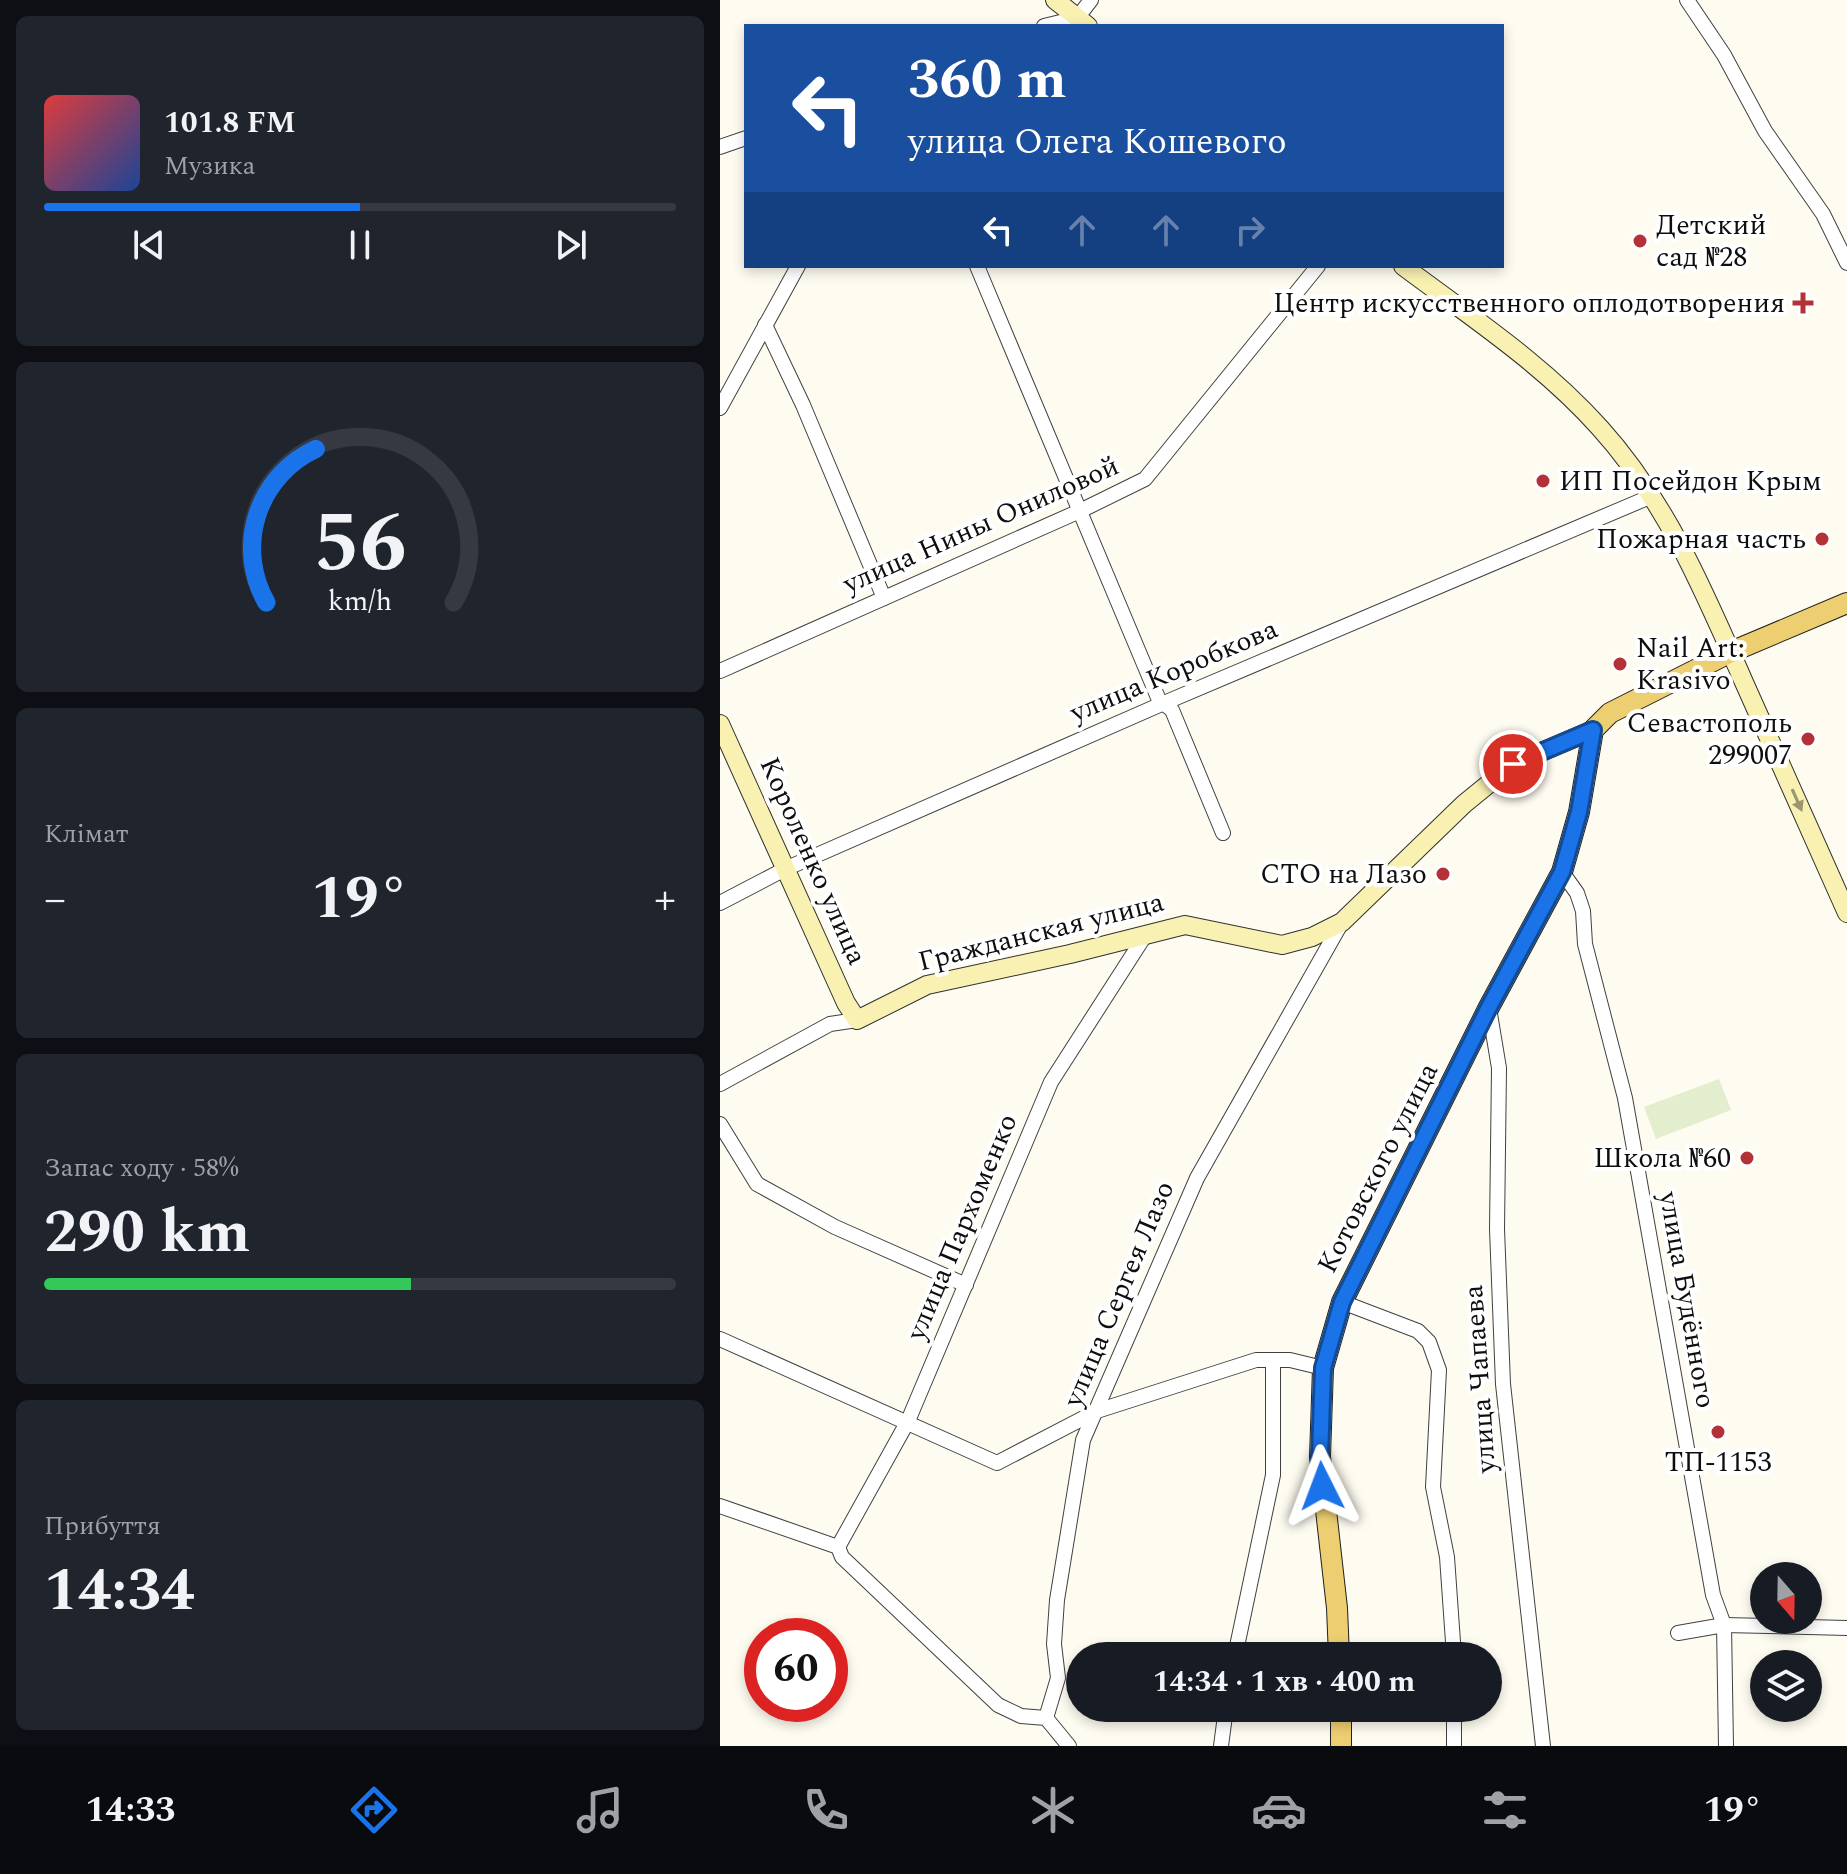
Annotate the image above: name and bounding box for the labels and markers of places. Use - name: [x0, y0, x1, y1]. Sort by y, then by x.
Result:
- place label: Детский сад №28: [1656, 204, 1766, 279]
- marker: Детский сад №28: [1631, 232, 1649, 250]
- place label: Центр искусственного оплодотворения: [1273, 282, 1785, 325]
- marker: Центр искусственного оплодотворения: [1792, 292, 1814, 314]
- place label: ИП Посейдон Крым: [1559, 460, 1822, 503]
- marker: ИП Посейдон Крым: [1534, 472, 1552, 490]
- place label: Пожарная часть: [1596, 518, 1806, 561]
- marker: Пожарная часть: [1813, 530, 1831, 548]
- place label: Nail Art: Krasivo: [1636, 627, 1745, 702]
- marker: Nail Art: Krasivo: [1611, 655, 1629, 673]
- place label: Севастополь 299007: [1627, 702, 1792, 777]
- pin: [1479, 730, 1547, 798]
- marker: Севастополь 299007: [1799, 730, 1817, 748]
- place label: СТО на Лазо: [1260, 853, 1427, 896]
- marker: СТО на Лазо: [1434, 865, 1452, 883]
- place label: Школа №60: [1593, 1137, 1731, 1180]
- marker: Школа №60: [1738, 1149, 1756, 1167]
- marker: ТП-1153: [1709, 1423, 1727, 1441]
- place label: ТП-1153: [1664, 1441, 1772, 1484]

